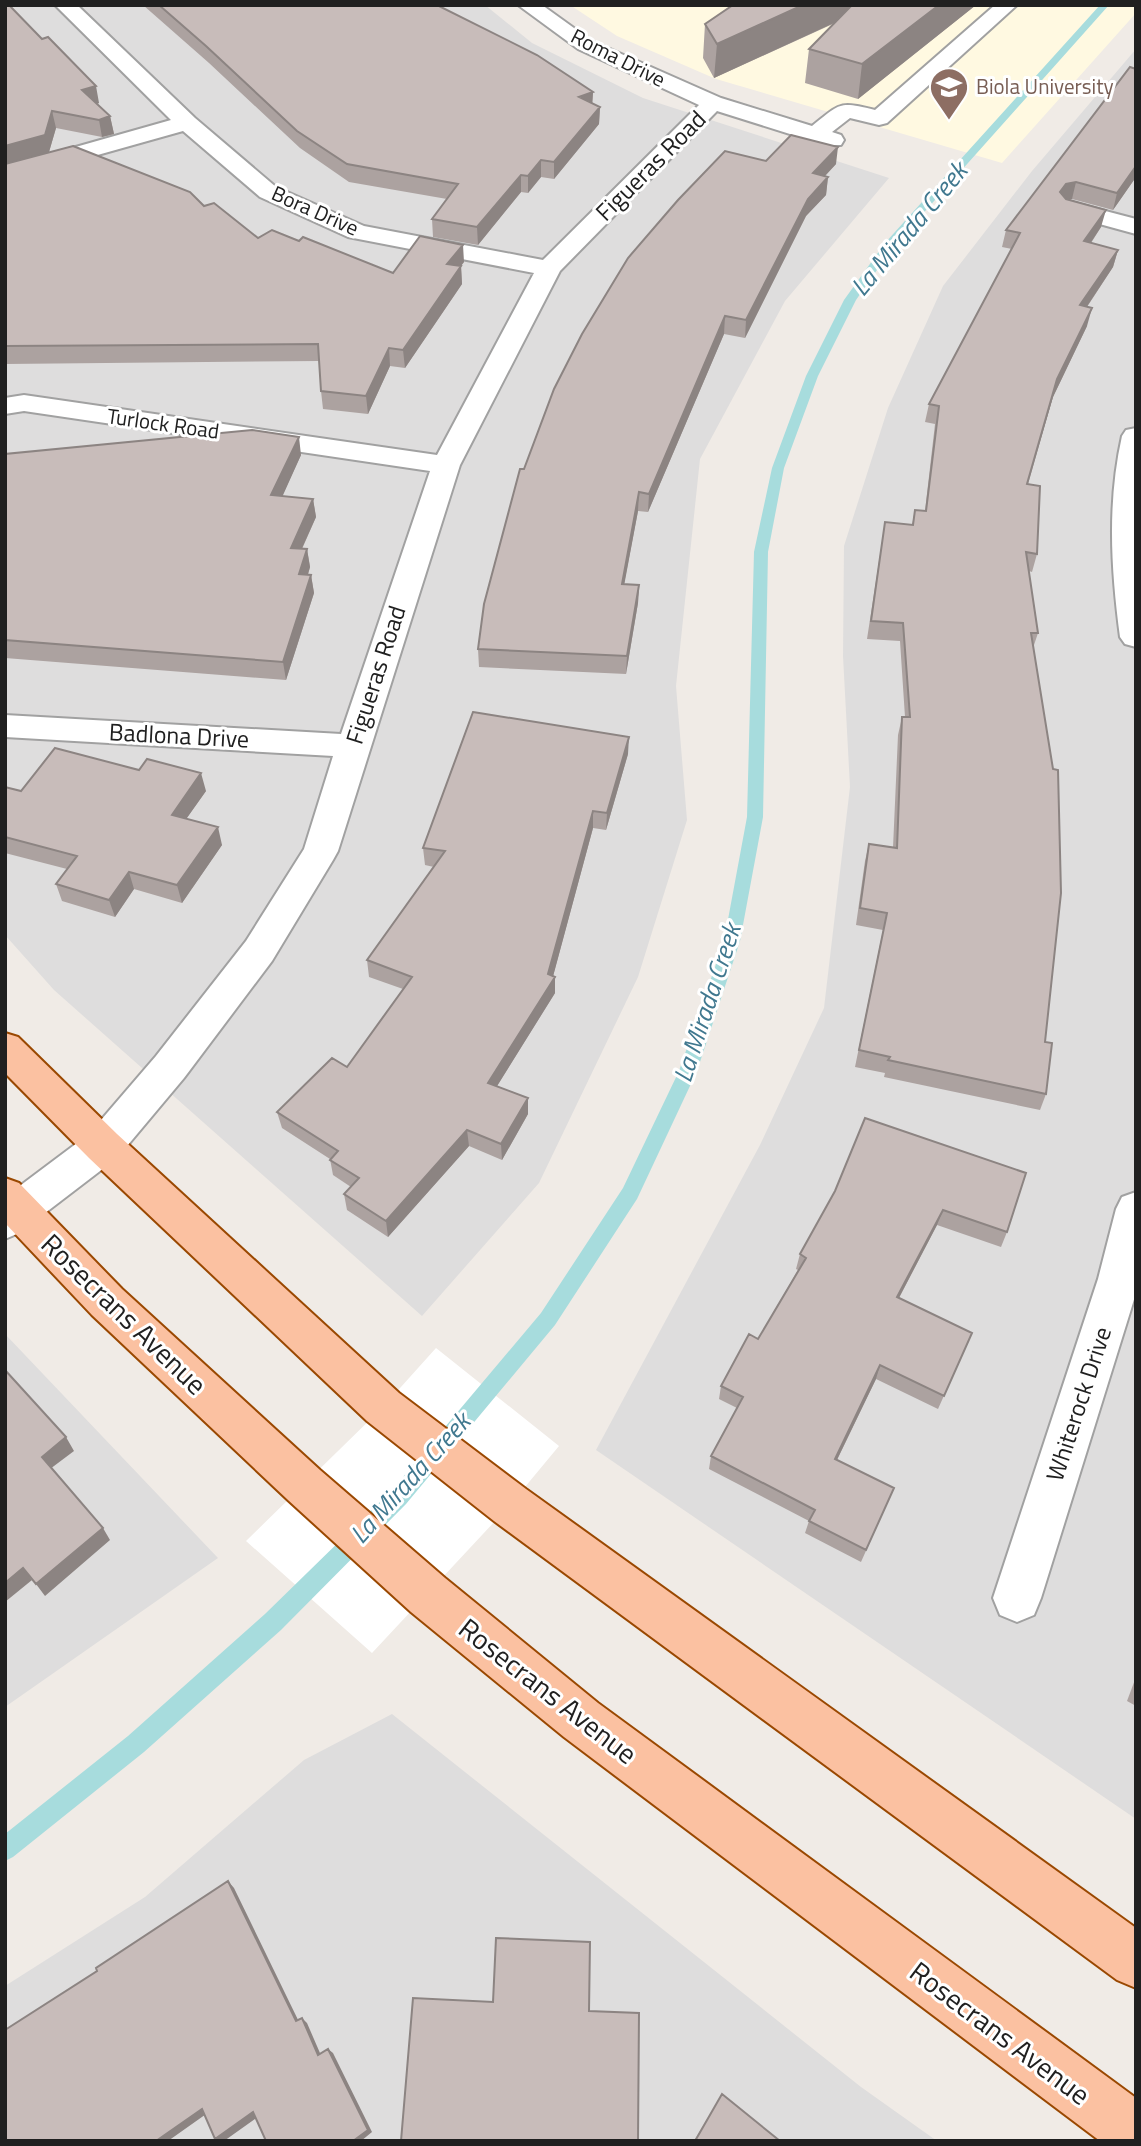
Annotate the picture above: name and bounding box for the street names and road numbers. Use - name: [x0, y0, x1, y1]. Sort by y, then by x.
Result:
- street label: Roma Drive: [566, 20, 671, 95]
- street label: Figueras Road: [587, 102, 714, 229]
- street label: Bora Drive: [267, 177, 364, 243]
- street label: Turlock Road: [105, 399, 221, 447]
- street label: Figueras Road: [336, 601, 414, 749]
- street label: Badlona Drive: [108, 713, 250, 757]
- street label: Rosecrans Avenue: [31, 1223, 217, 1404]
- street label: Whiterock Drive: [1036, 1322, 1120, 1486]
- street label: Rosecrans Avenue: [450, 1607, 647, 1774]
- street label: Rosecrans Avenue: [901, 1950, 1100, 2115]

